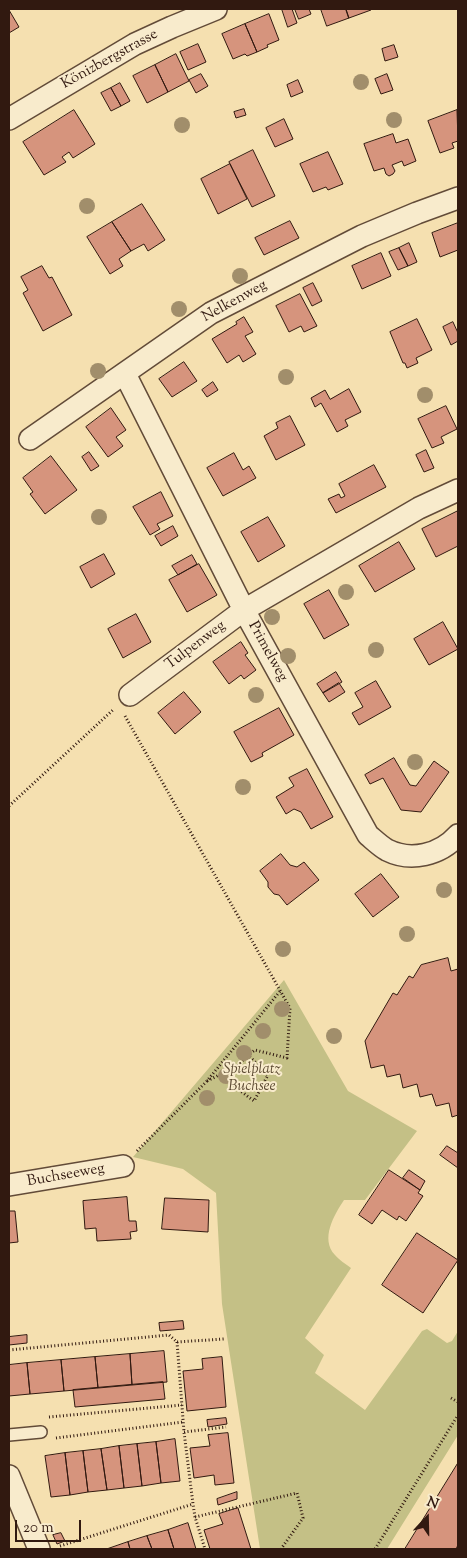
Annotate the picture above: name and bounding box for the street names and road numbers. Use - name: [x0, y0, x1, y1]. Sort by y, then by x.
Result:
- street label: Könizbergstrasse: [59, 26, 161, 94]
- street label: Nelkenweg: [199, 277, 271, 327]
- street label: Tulpenweg: [162, 618, 230, 674]
- street label: Primelweg: [243, 619, 291, 685]
- street label: Buchseeweg: [26, 1160, 106, 1192]

